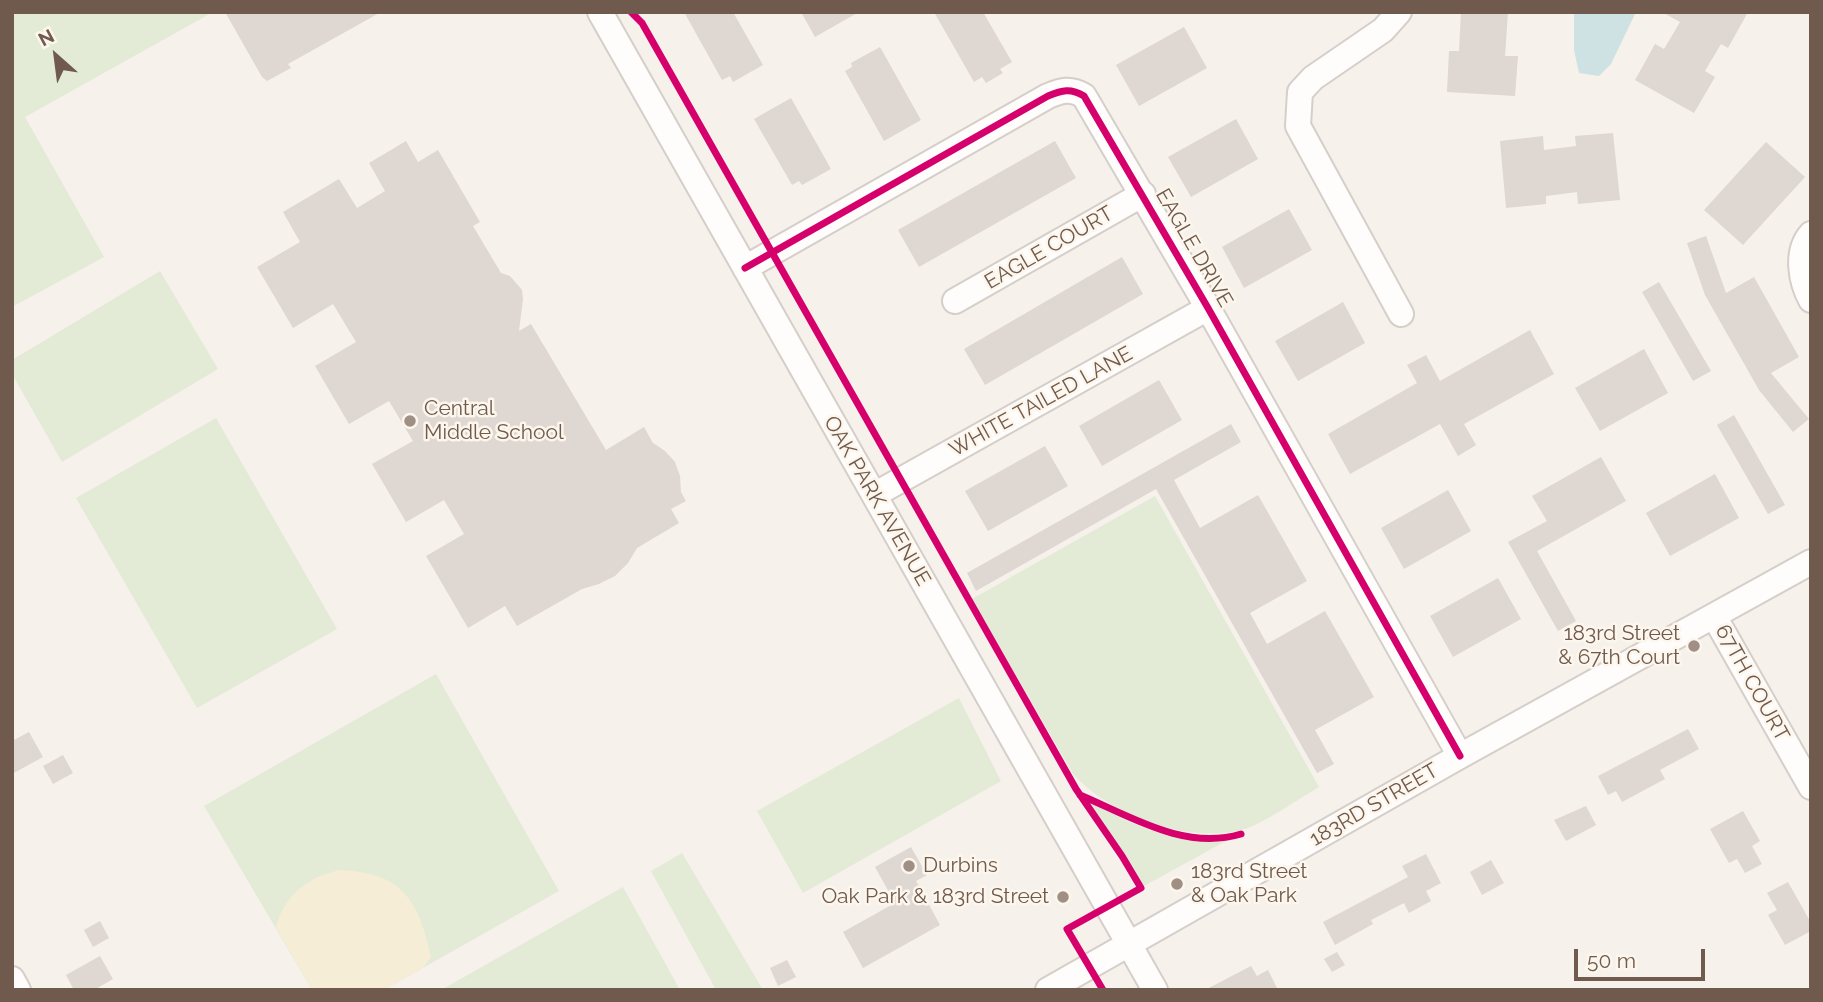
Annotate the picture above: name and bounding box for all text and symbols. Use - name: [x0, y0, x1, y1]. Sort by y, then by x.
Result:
- north arrow: [21, 21, 91, 91]
- text: N: [35, 24, 58, 51]
- street label: EAGLE DRIVE: [1150, 184, 1238, 312]
- street label: EAGLE COURT: [980, 201, 1118, 295]
- street label: WHITE TAILED LANE: [945, 341, 1137, 463]
- place label: Central Middle School: [424, 396, 564, 446]
- street label: OAK PARK AVENUE: [818, 412, 936, 590]
- marker: Central Middle School: [402, 413, 418, 429]
- street label: 67TH COURT: [1710, 620, 1794, 746]
- place label: 183rd Street & 67th Court: [1558, 621, 1680, 671]
- marker: 183rd Street & 67th Court: [1686, 638, 1702, 654]
- street label: 183RD STREET: [1305, 758, 1443, 852]
- place label: Durbins: [923, 853, 998, 879]
- marker: Durbins: [901, 858, 917, 874]
- place label: 183rd Street & Oak Park: [1191, 859, 1307, 909]
- marker: 183rd Street & Oak Park: [1169, 876, 1185, 892]
- place label: Oak Park & 183rd Street: [821, 884, 1049, 910]
- marker: Oak Park & 183rd Street: [1055, 889, 1071, 905]
- scale bar: [1578, 936, 1709, 980]
- text: 50 m: [1587, 948, 1636, 973]

